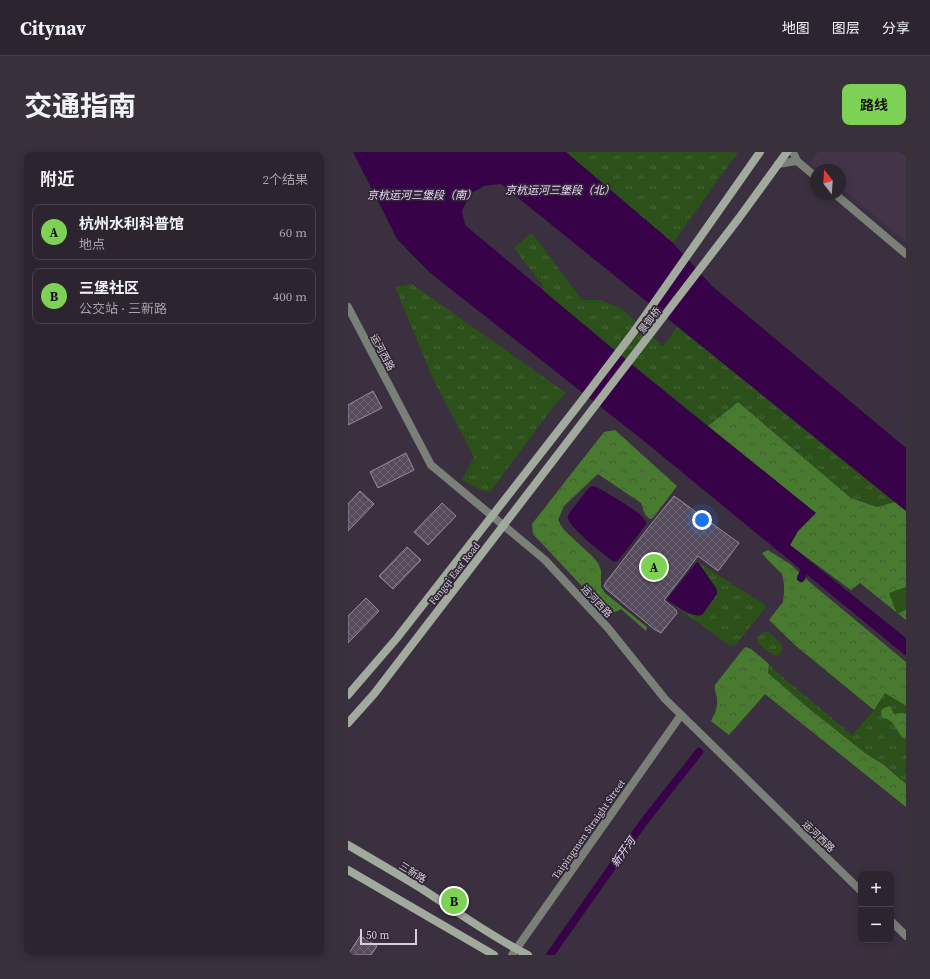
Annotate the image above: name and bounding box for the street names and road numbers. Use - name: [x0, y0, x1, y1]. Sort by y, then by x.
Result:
- street label: 景御桥: [635, 304, 664, 336]
- street label: 运河西路: [367, 332, 398, 373]
- street label: Fengqi East Road: [426, 539, 483, 607]
- street label: 运河西路: [578, 582, 615, 620]
- street label: Taipingmen Straight Street: [549, 776, 628, 882]
- street label: 运河西路: [800, 818, 838, 855]
- street label: 三新路: [397, 859, 429, 886]

